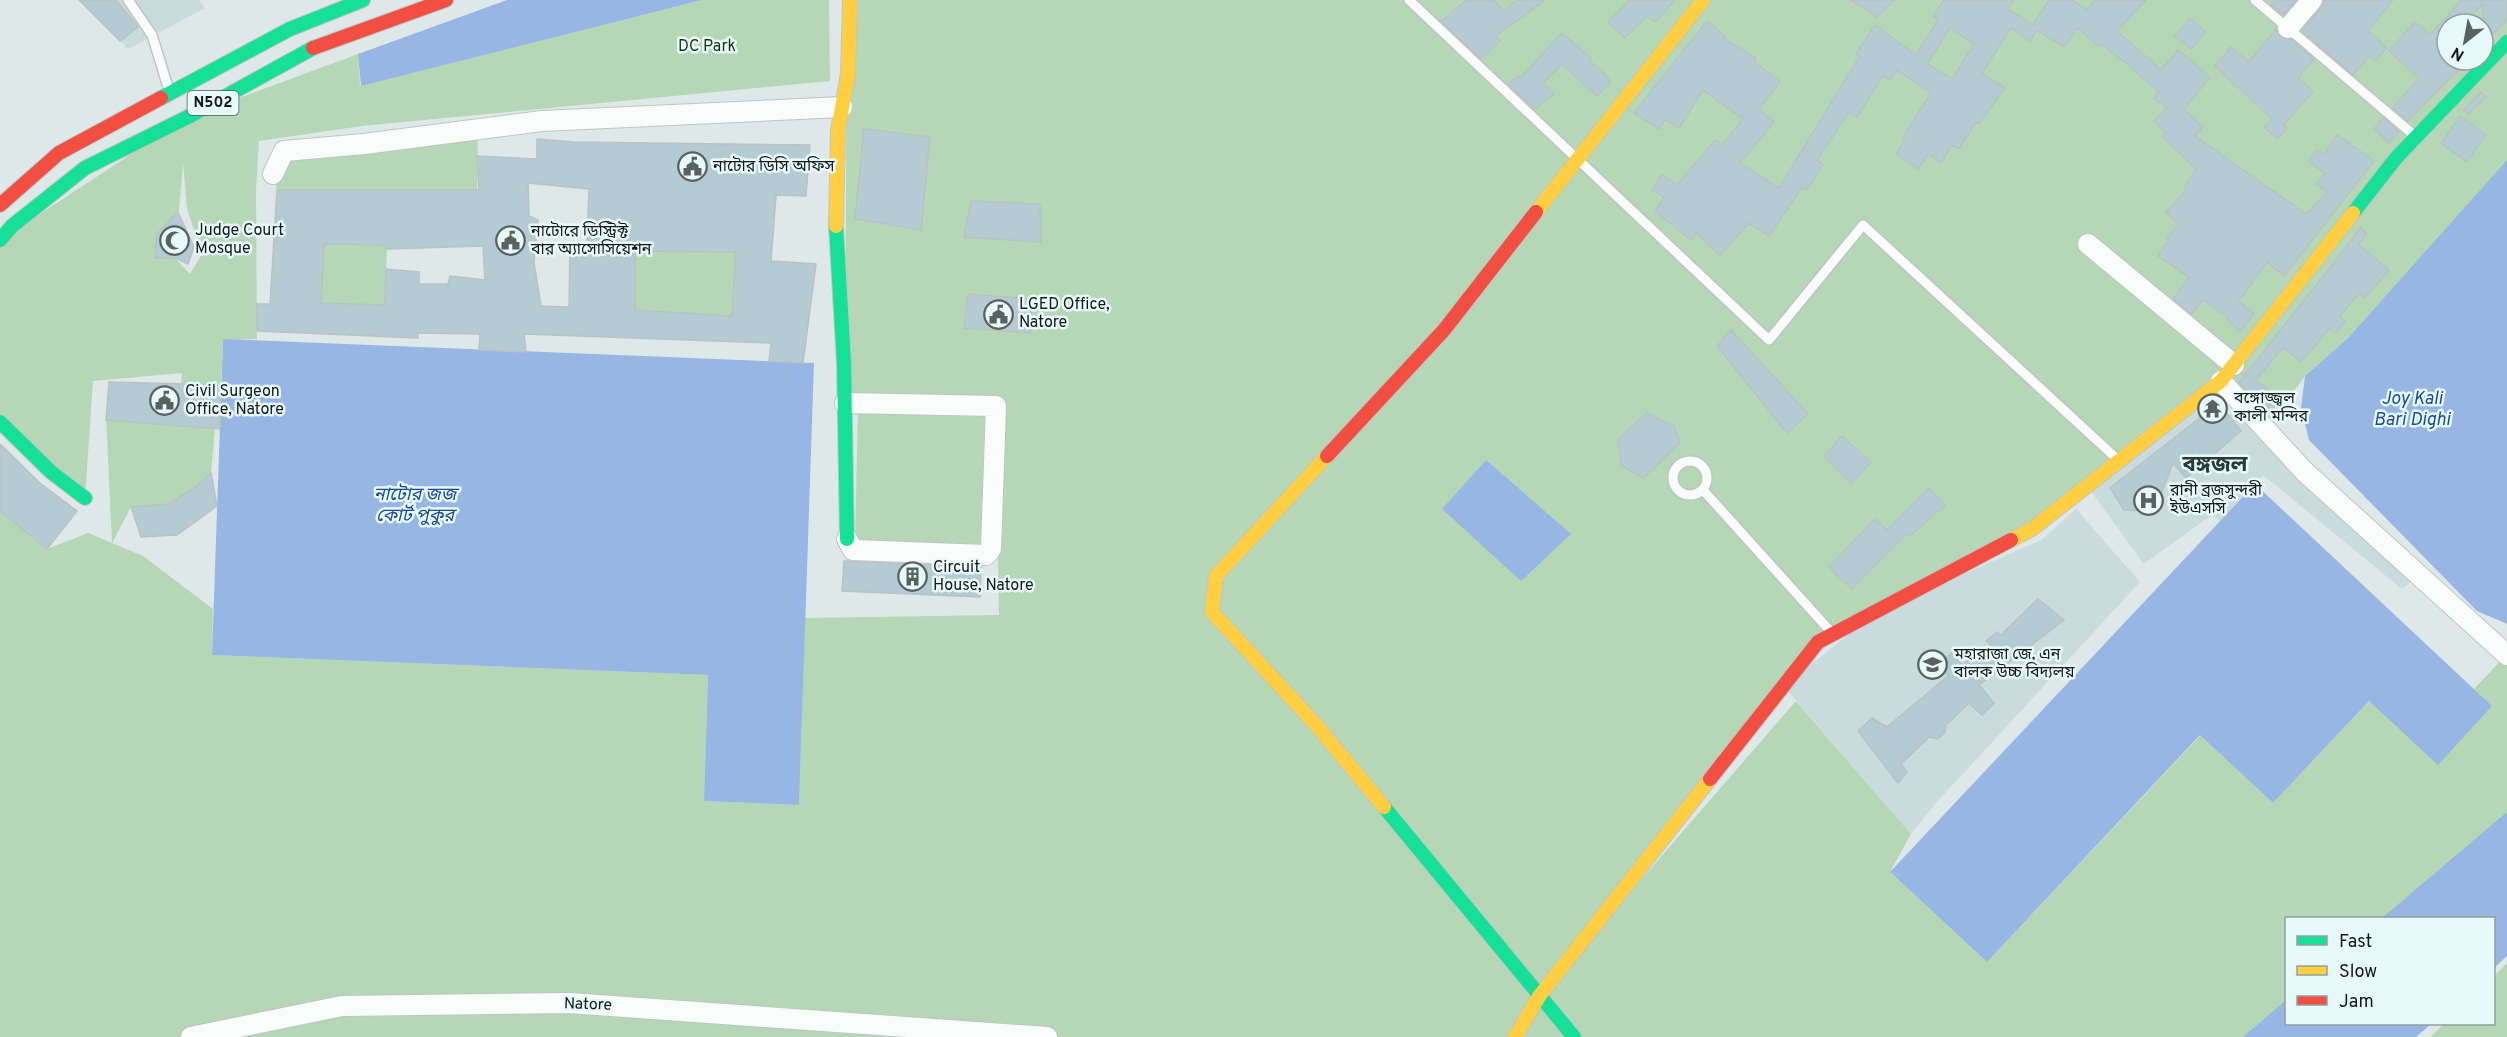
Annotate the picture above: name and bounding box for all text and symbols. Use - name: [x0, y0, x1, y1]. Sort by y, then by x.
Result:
- north arrow: [2435, 12, 2495, 72]
- park label: DC Park: [678, 37, 736, 57]
- text: N: [2448, 42, 2468, 65]
- road number: N502: [188, 91, 238, 115]
- public building icon: নাটোর ডিসি অফিস: [676, 151, 708, 183]
- place label: নাটোর ডিসি অফিস: [712, 156, 835, 177]
- place label: Judge Court Mosque: [195, 221, 284, 259]
- place label: নাটোরে ডিস্ট্রিক্ট বার অ্যাসোসিয়েশন: [530, 221, 652, 260]
- mosque icon: Judge Court Mosque: [158, 224, 190, 256]
- public building icon: নাটোরে ডিস্ট্রিক্ট বার অ্যাসোসিয়েশন: [494, 225, 526, 257]
- place label: LGED Office, Natore: [1019, 295, 1110, 333]
- public building icon: LGED Office, Natore: [982, 298, 1014, 330]
- place label: Civil Surgeon Office, Natore: [185, 382, 284, 420]
- public building icon: Civil Surgeon Office, Natore: [148, 385, 180, 417]
- water label: Joy Kali Bari Dighi: [2374, 388, 2452, 432]
- place label: বঙ্গোজ্জ্বল কালী মন্দির: [2233, 389, 2309, 427]
- temple icon: বঙ্গোজ্জ্বল কালী মন্দির: [2197, 392, 2229, 424]
- district label: বঙ্গজল: [2182, 452, 2248, 479]
- place label: রানী ব্রজসুন্দরী ইউএসসি: [2169, 480, 2263, 519]
- water label: নাটোর জজ কোর্ট পুকুর: [374, 483, 460, 528]
- hospital icon: রানী ব্রজসুন্দরী ইউএসসি: [2133, 484, 2165, 516]
- place label: Circuit House, Natore: [933, 558, 1034, 596]
- building icon: Circuit House, Natore: [896, 561, 928, 593]
- place label: মহারাজা জে, এন বালক উচ্চ বিদ্যলয়: [1953, 645, 2075, 683]
- school or university icon: মহারাজা জে, এন বালক উচ্চ বিদ্যলয়: [1917, 648, 1949, 680]
- legend: [2285, 917, 2495, 1025]
- text: Fast: [2339, 931, 2372, 954]
- text: Slow: [2339, 961, 2377, 984]
- text: Jam: [2339, 991, 2374, 1014]
- street label: Natore: [564, 994, 612, 1016]

